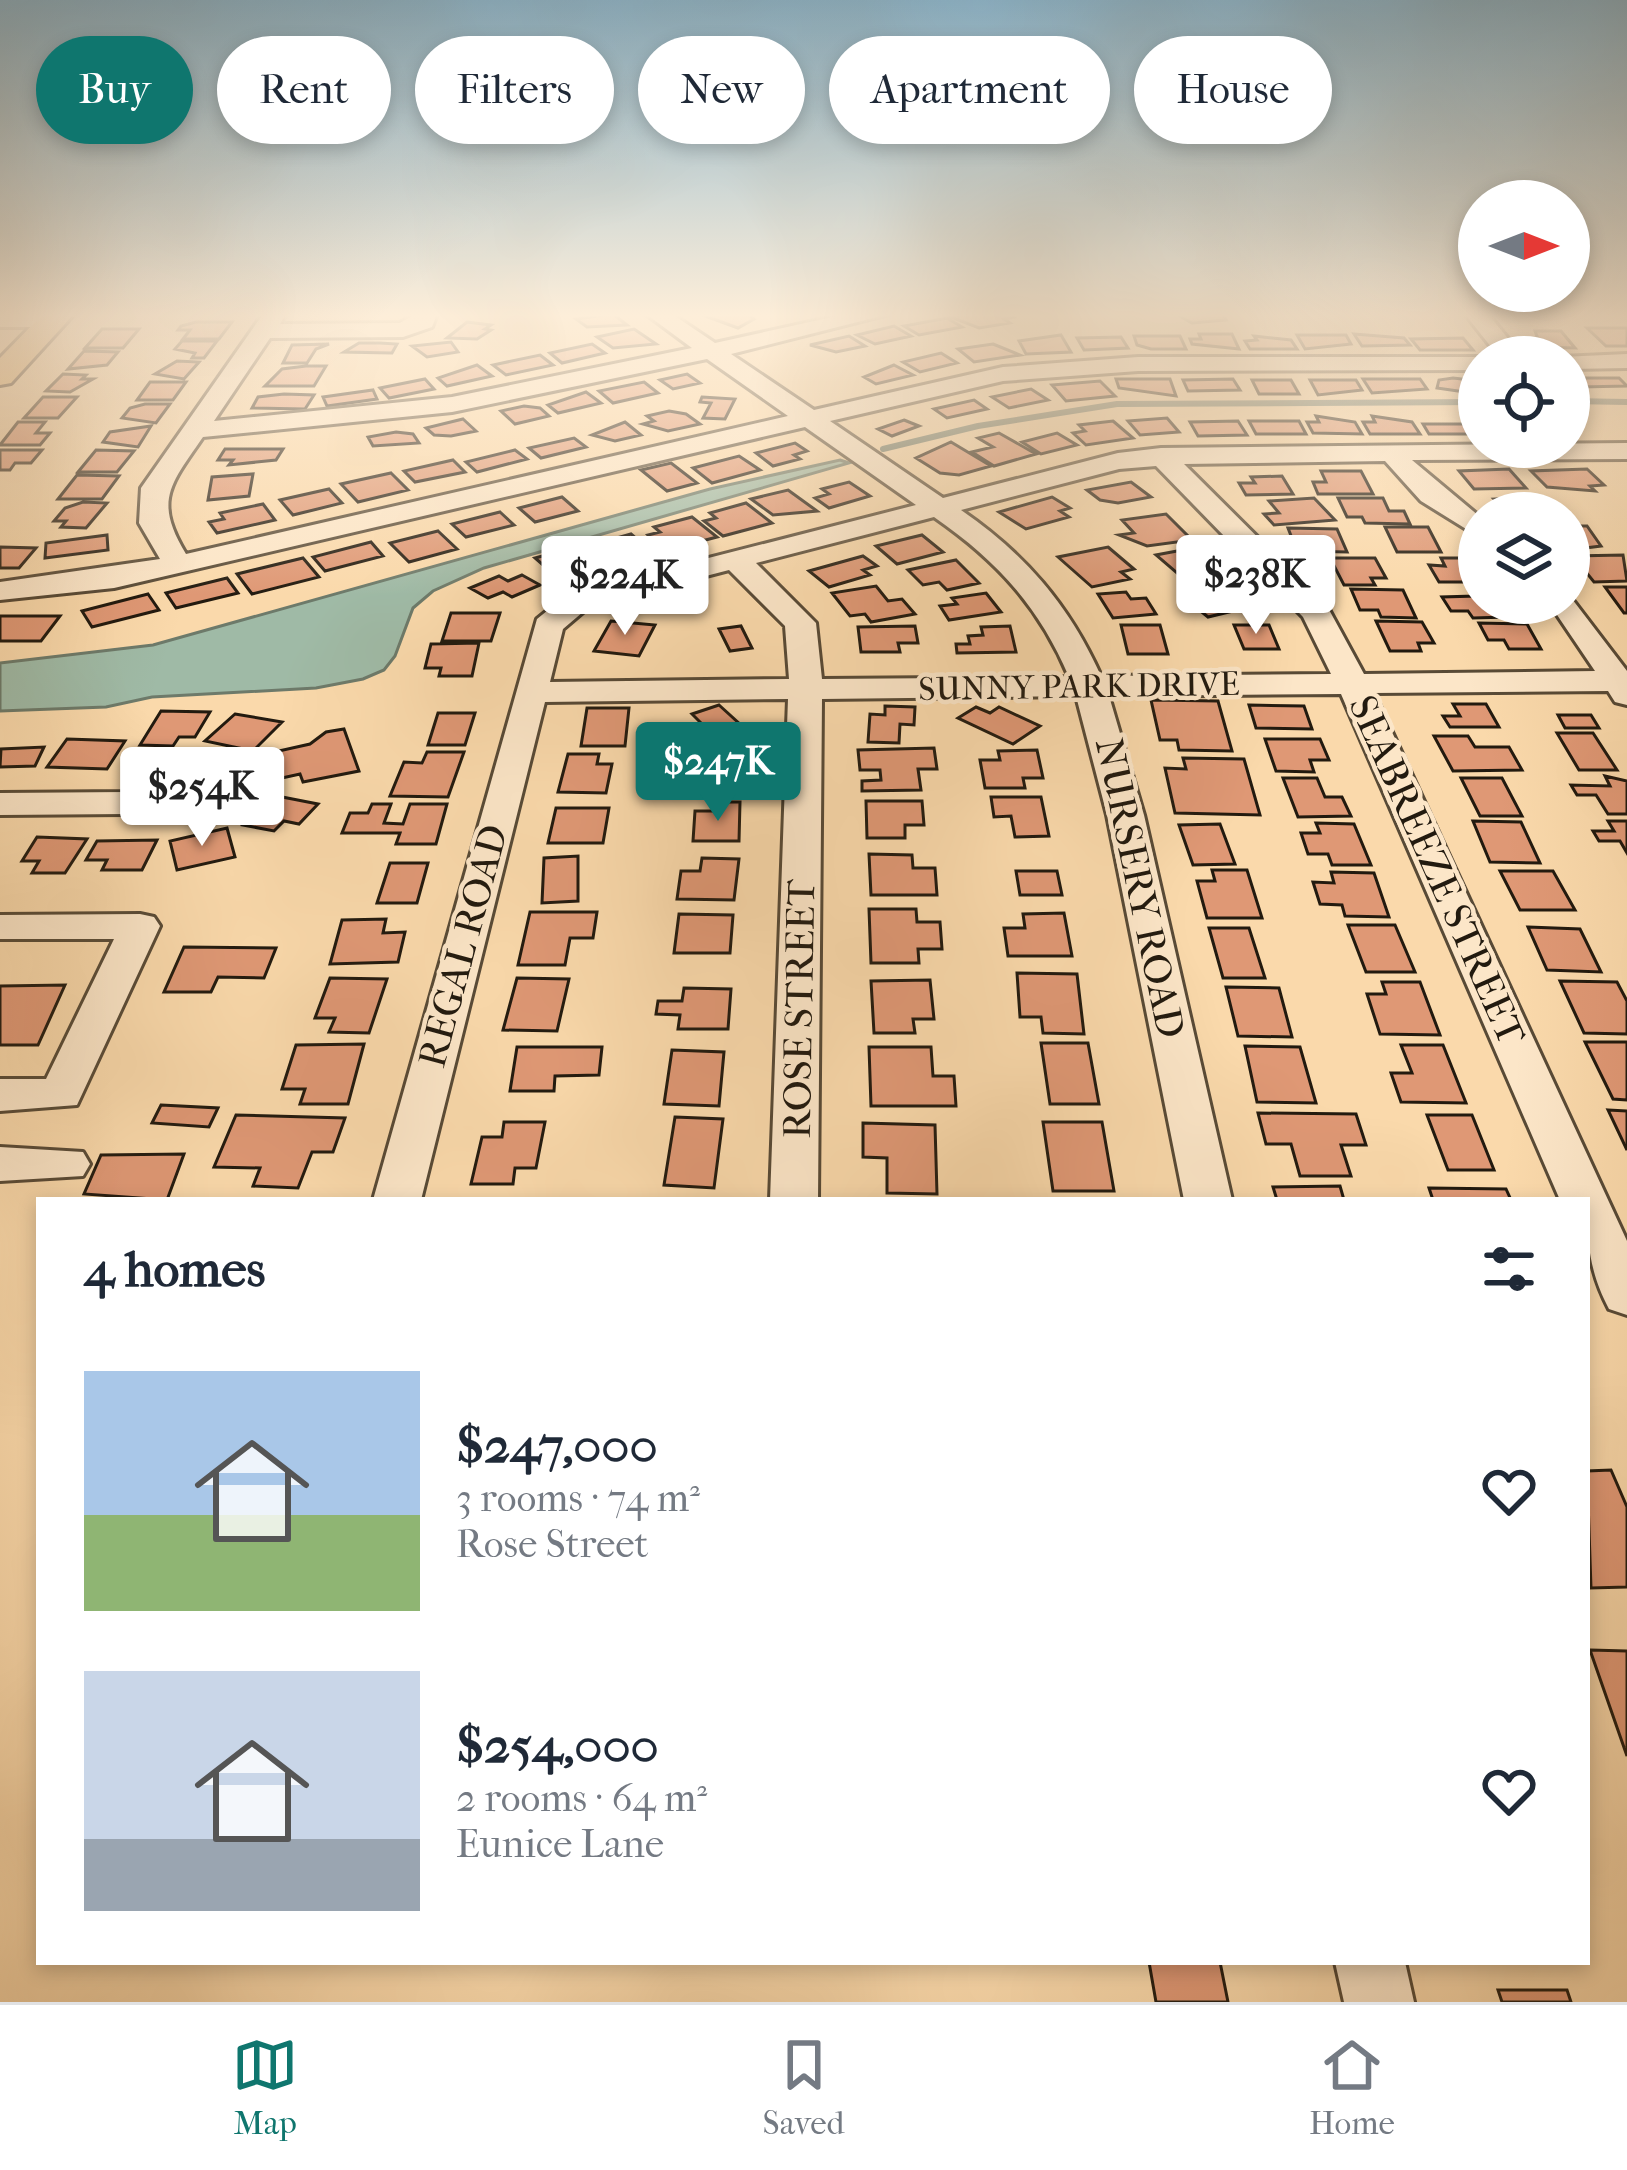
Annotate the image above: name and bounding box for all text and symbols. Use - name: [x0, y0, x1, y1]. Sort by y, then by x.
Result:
- chip: Buy: [36, 36, 193, 144]
- chip: Rent: [217, 36, 391, 144]
- chip: Filters: [415, 36, 614, 144]
- chip: New: [638, 36, 805, 144]
- chip: Apartment: [829, 36, 1110, 144]
- chip: House: [1134, 36, 1332, 144]
- north arrow: [1458, 180, 1590, 312]
- map controls: [1458, 180, 1590, 624]
- button: locate: [1458, 336, 1590, 468]
- button: layers: [1458, 492, 1590, 624]
- pin: $238K: [1172, 535, 1340, 637]
- pin: $224K: [541, 536, 709, 638]
- text: $238K: [1203, 551, 1309, 597]
- text: $224K: [569, 552, 681, 598]
- street label: SUNNY PARK DRIVE: [918, 665, 1240, 709]
- street label: SEABREEZE STREET: [1339, 688, 1535, 1052]
- pin: $247K: [634, 722, 802, 824]
- street label: NURSERY ROAD: [1086, 734, 1194, 1042]
- text: $247K: [663, 738, 773, 784]
- pin: $254K: [118, 747, 286, 849]
- text: $254K: [147, 763, 257, 809]
- street label: REGAL ROAD: [409, 820, 517, 1072]
- street label: ROSE STREET: [774, 878, 824, 1139]
- icon: filters: [1476, 1236, 1542, 1302]
- text: 4 homes: [84, 1239, 265, 1299]
- text: $247,000: [456, 1415, 658, 1475]
- icon: home: [180, 1419, 324, 1563]
- icon: heart: [1476, 1458, 1542, 1524]
- text: 3 rooms · 74 m²: [456, 1475, 700, 1521]
- text: Rose Street: [456, 1521, 649, 1567]
- text: $254,000: [456, 1715, 659, 1775]
- icon: home: [180, 1719, 324, 1863]
- icon: heart: [1476, 1758, 1542, 1824]
- text: 2 rooms · 64 m²: [456, 1775, 707, 1821]
- text: Eunice Lane: [456, 1821, 664, 1867]
- tab: Map: [232, 2032, 298, 2143]
- tab: Saved: [763, 2032, 844, 2143]
- tab: Home: [1309, 2032, 1395, 2143]

